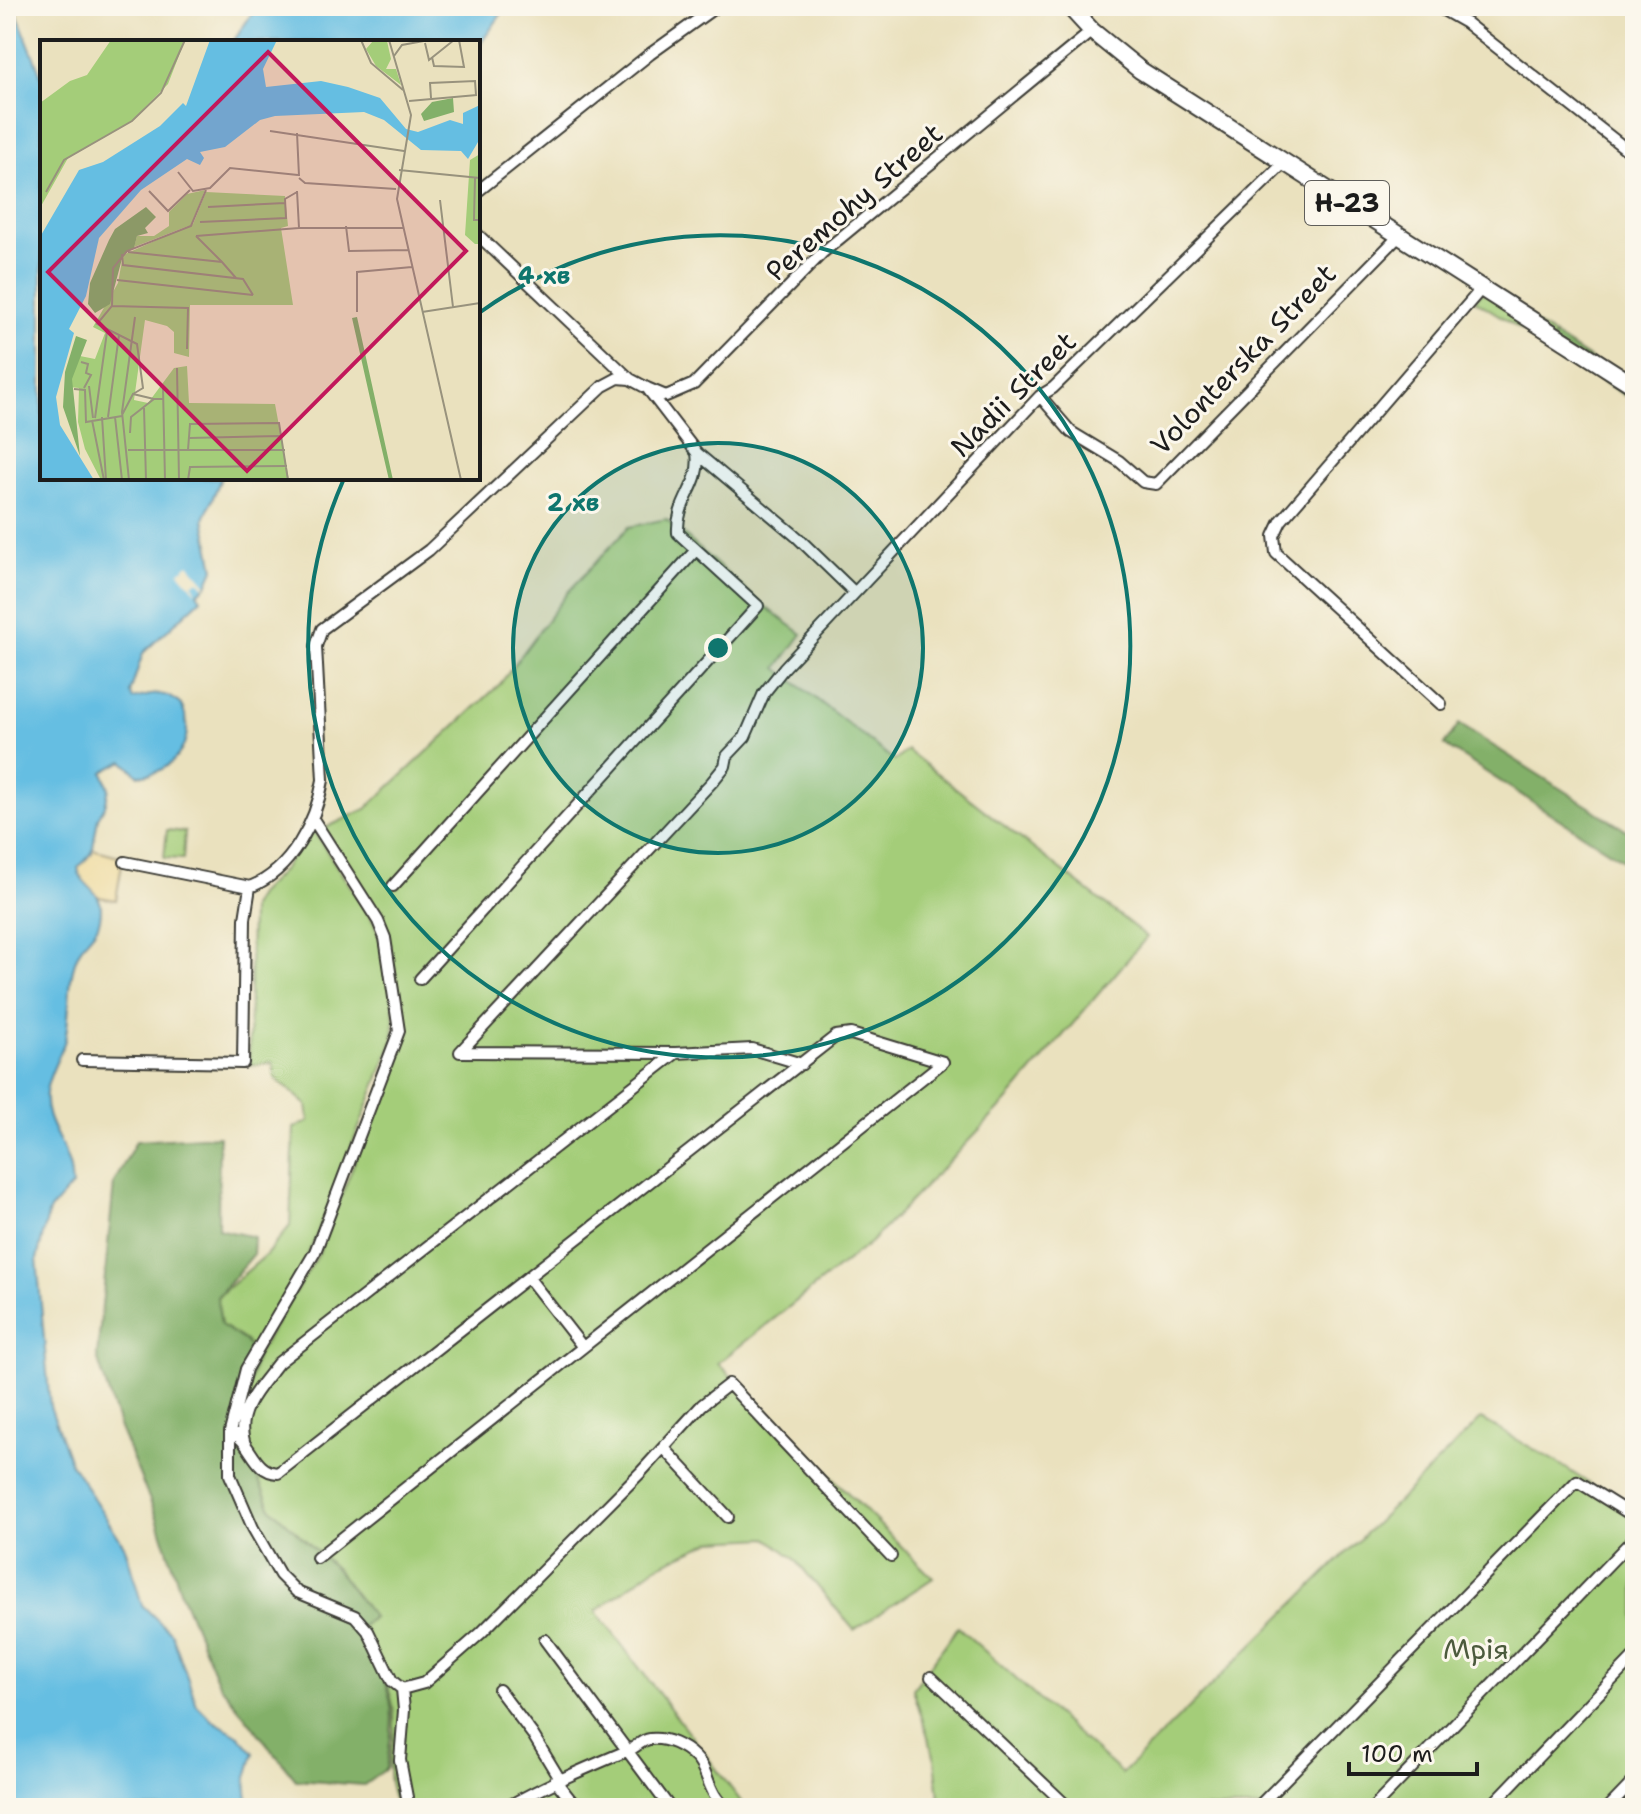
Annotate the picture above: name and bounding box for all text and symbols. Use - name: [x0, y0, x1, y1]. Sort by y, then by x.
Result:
- inset map: [40, 40, 480, 480]
- street label: Peremohy Street: [757, 114, 951, 290]
- road number: Н-23: [1305, 181, 1389, 225]
- street label: Volonterska Street: [1142, 255, 1344, 463]
- text: 4 хв: [518, 260, 570, 292]
- street label: Nadii Street: [942, 323, 1084, 465]
- text: 2 хв: [547, 487, 599, 519]
- centre of rings: [704, 634, 732, 662]
- park label: Мрія: [1443, 1630, 1509, 1668]
- scale bar: [1349, 1726, 1477, 1776]
- text: 100 m: [1361, 1738, 1433, 1770]

